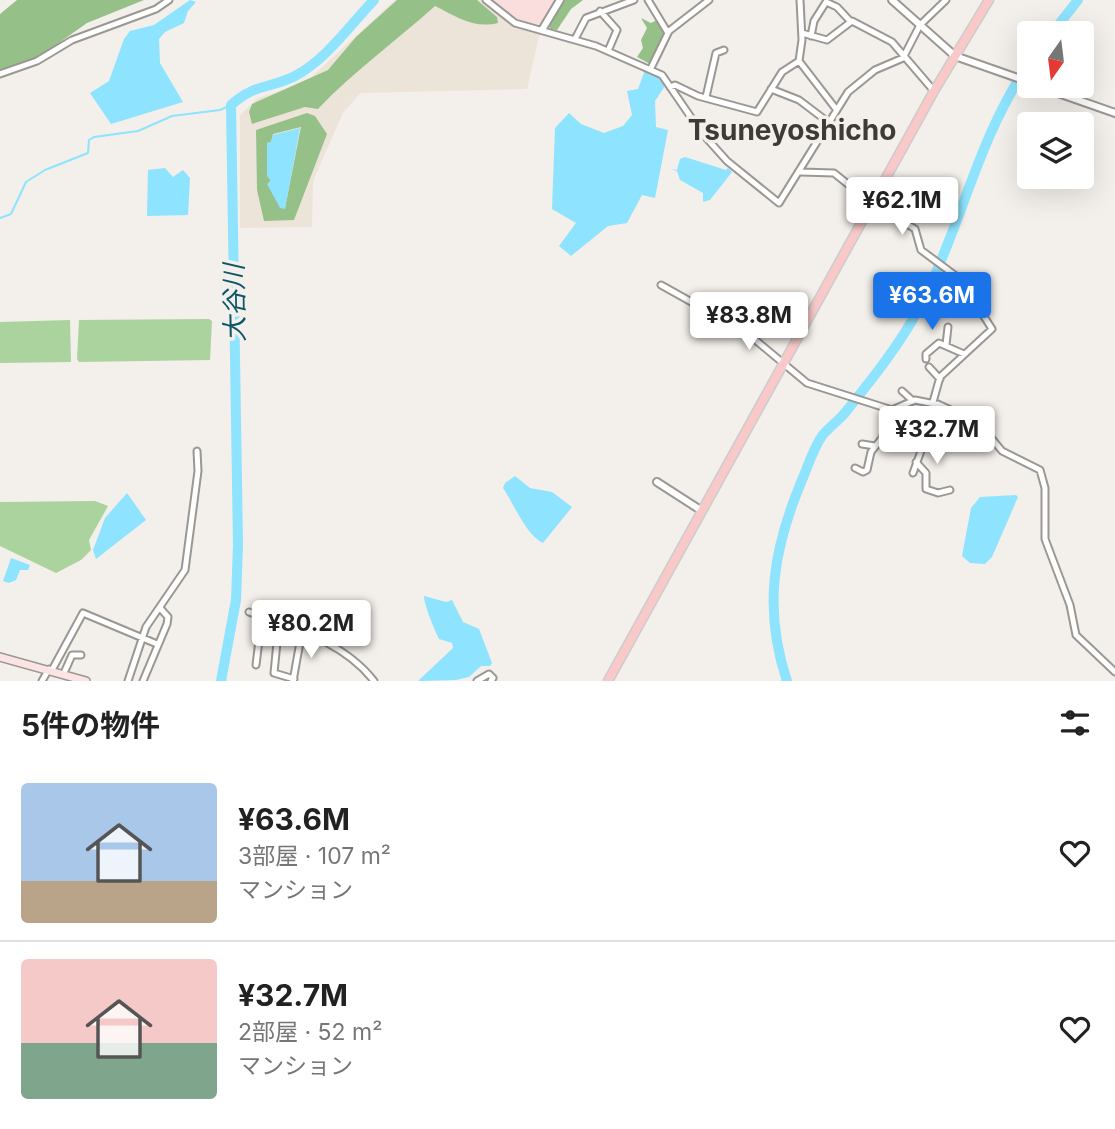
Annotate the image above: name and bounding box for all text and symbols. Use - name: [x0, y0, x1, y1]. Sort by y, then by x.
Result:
- north arrow: [1017, 21, 1094, 98]
- map controls: [1017, 21, 1094, 189]
- button: layers: [1017, 112, 1094, 189]
- district label: Tsuneyoshicho: [688, 113, 896, 147]
- pin: ¥62.1M: [845, 177, 959, 237]
- text: ¥62.1M: [862, 186, 942, 214]
- water label: 大谷川: [218, 261, 250, 342]
- pin: ¥63.6M: [875, 272, 989, 332]
- text: ¥63.6M: [889, 281, 975, 309]
- pin: ¥83.8M: [692, 292, 806, 352]
- text: ¥83.8M: [706, 301, 792, 329]
- pin: ¥32.7M: [880, 406, 994, 466]
- text: ¥32.7M: [895, 415, 979, 443]
- pin: ¥80.2M: [254, 600, 368, 660]
- text: ¥80.2M: [268, 609, 354, 637]
- icon: filters: [1056, 704, 1094, 742]
- text: 5件の物件: [21, 707, 160, 743]
- text: ¥63.6M: [238, 801, 350, 837]
- icon: home: [77, 811, 161, 895]
- icon: heart: [1056, 834, 1094, 872]
- text: 3部屋 · 107 m²: [238, 842, 391, 870]
- text: マンション: [238, 876, 353, 904]
- text: ¥32.7M: [238, 977, 348, 1013]
- icon: home: [77, 987, 161, 1071]
- icon: heart: [1056, 1010, 1094, 1048]
- text: 2部屋 · 52 m²: [238, 1018, 382, 1046]
- text: マンション: [238, 1052, 353, 1080]

